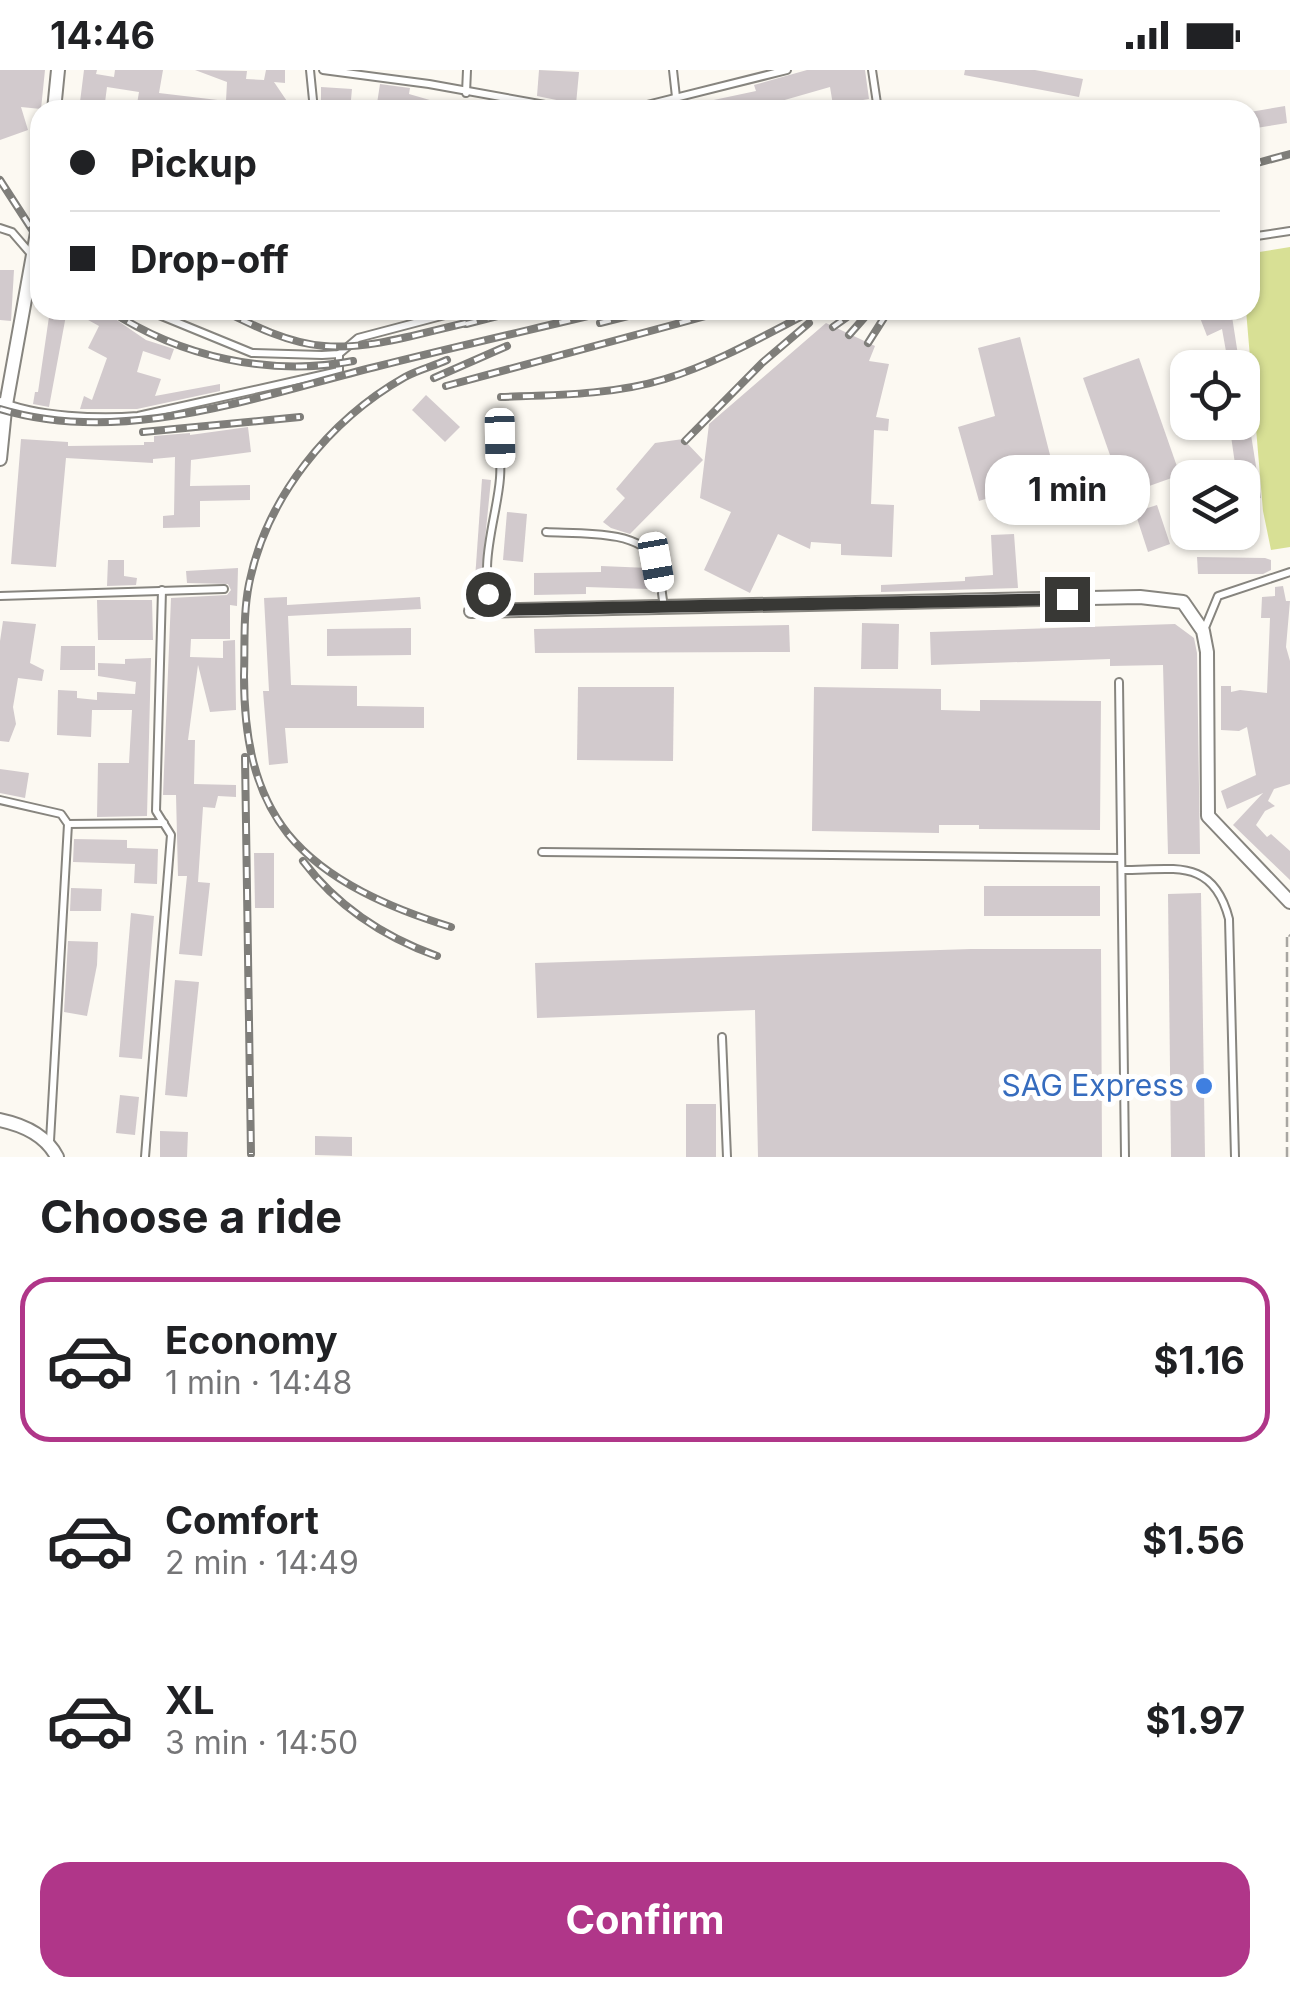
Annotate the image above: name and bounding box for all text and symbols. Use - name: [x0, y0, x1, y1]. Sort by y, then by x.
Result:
- text: 14:46: [50, 12, 155, 58]
- text: Pickup: [130, 140, 257, 186]
- text: Drop-off: [130, 236, 289, 282]
- map controls: [1170, 350, 1260, 550]
- button: locate: [1170, 350, 1260, 440]
- car: [484, 408, 516, 468]
- callout: 1 min: [984, 454, 1150, 524]
- button: layers: [1170, 460, 1260, 550]
- text: 1 min: [1028, 470, 1107, 509]
- car: [636, 530, 676, 594]
- route start: [466, 572, 511, 617]
- route end: [1045, 577, 1090, 622]
- place label: SAG Express: [1002, 1067, 1184, 1103]
- marker: SAG Express: [1193, 1075, 1215, 1097]
- text: Choose a ride: [40, 1189, 342, 1244]
- icon: car: [45, 1315, 135, 1405]
- text: Economy: [165, 1317, 338, 1363]
- text: $1.16: [1153, 1337, 1245, 1383]
- text: 1 min · 14:48: [165, 1363, 352, 1402]
- icon: car: [45, 1495, 135, 1585]
- text: Comfort: [165, 1497, 319, 1543]
- text: $1.56: [1142, 1517, 1245, 1563]
- text: 2 min · 14:49: [165, 1543, 359, 1582]
- icon: car: [45, 1675, 135, 1765]
- text: XL: [165, 1677, 215, 1723]
- text: $1.97: [1145, 1697, 1245, 1743]
- text: 3 min · 14:50: [165, 1723, 358, 1762]
- button: Confirm: [40, 1862, 1250, 1977]

